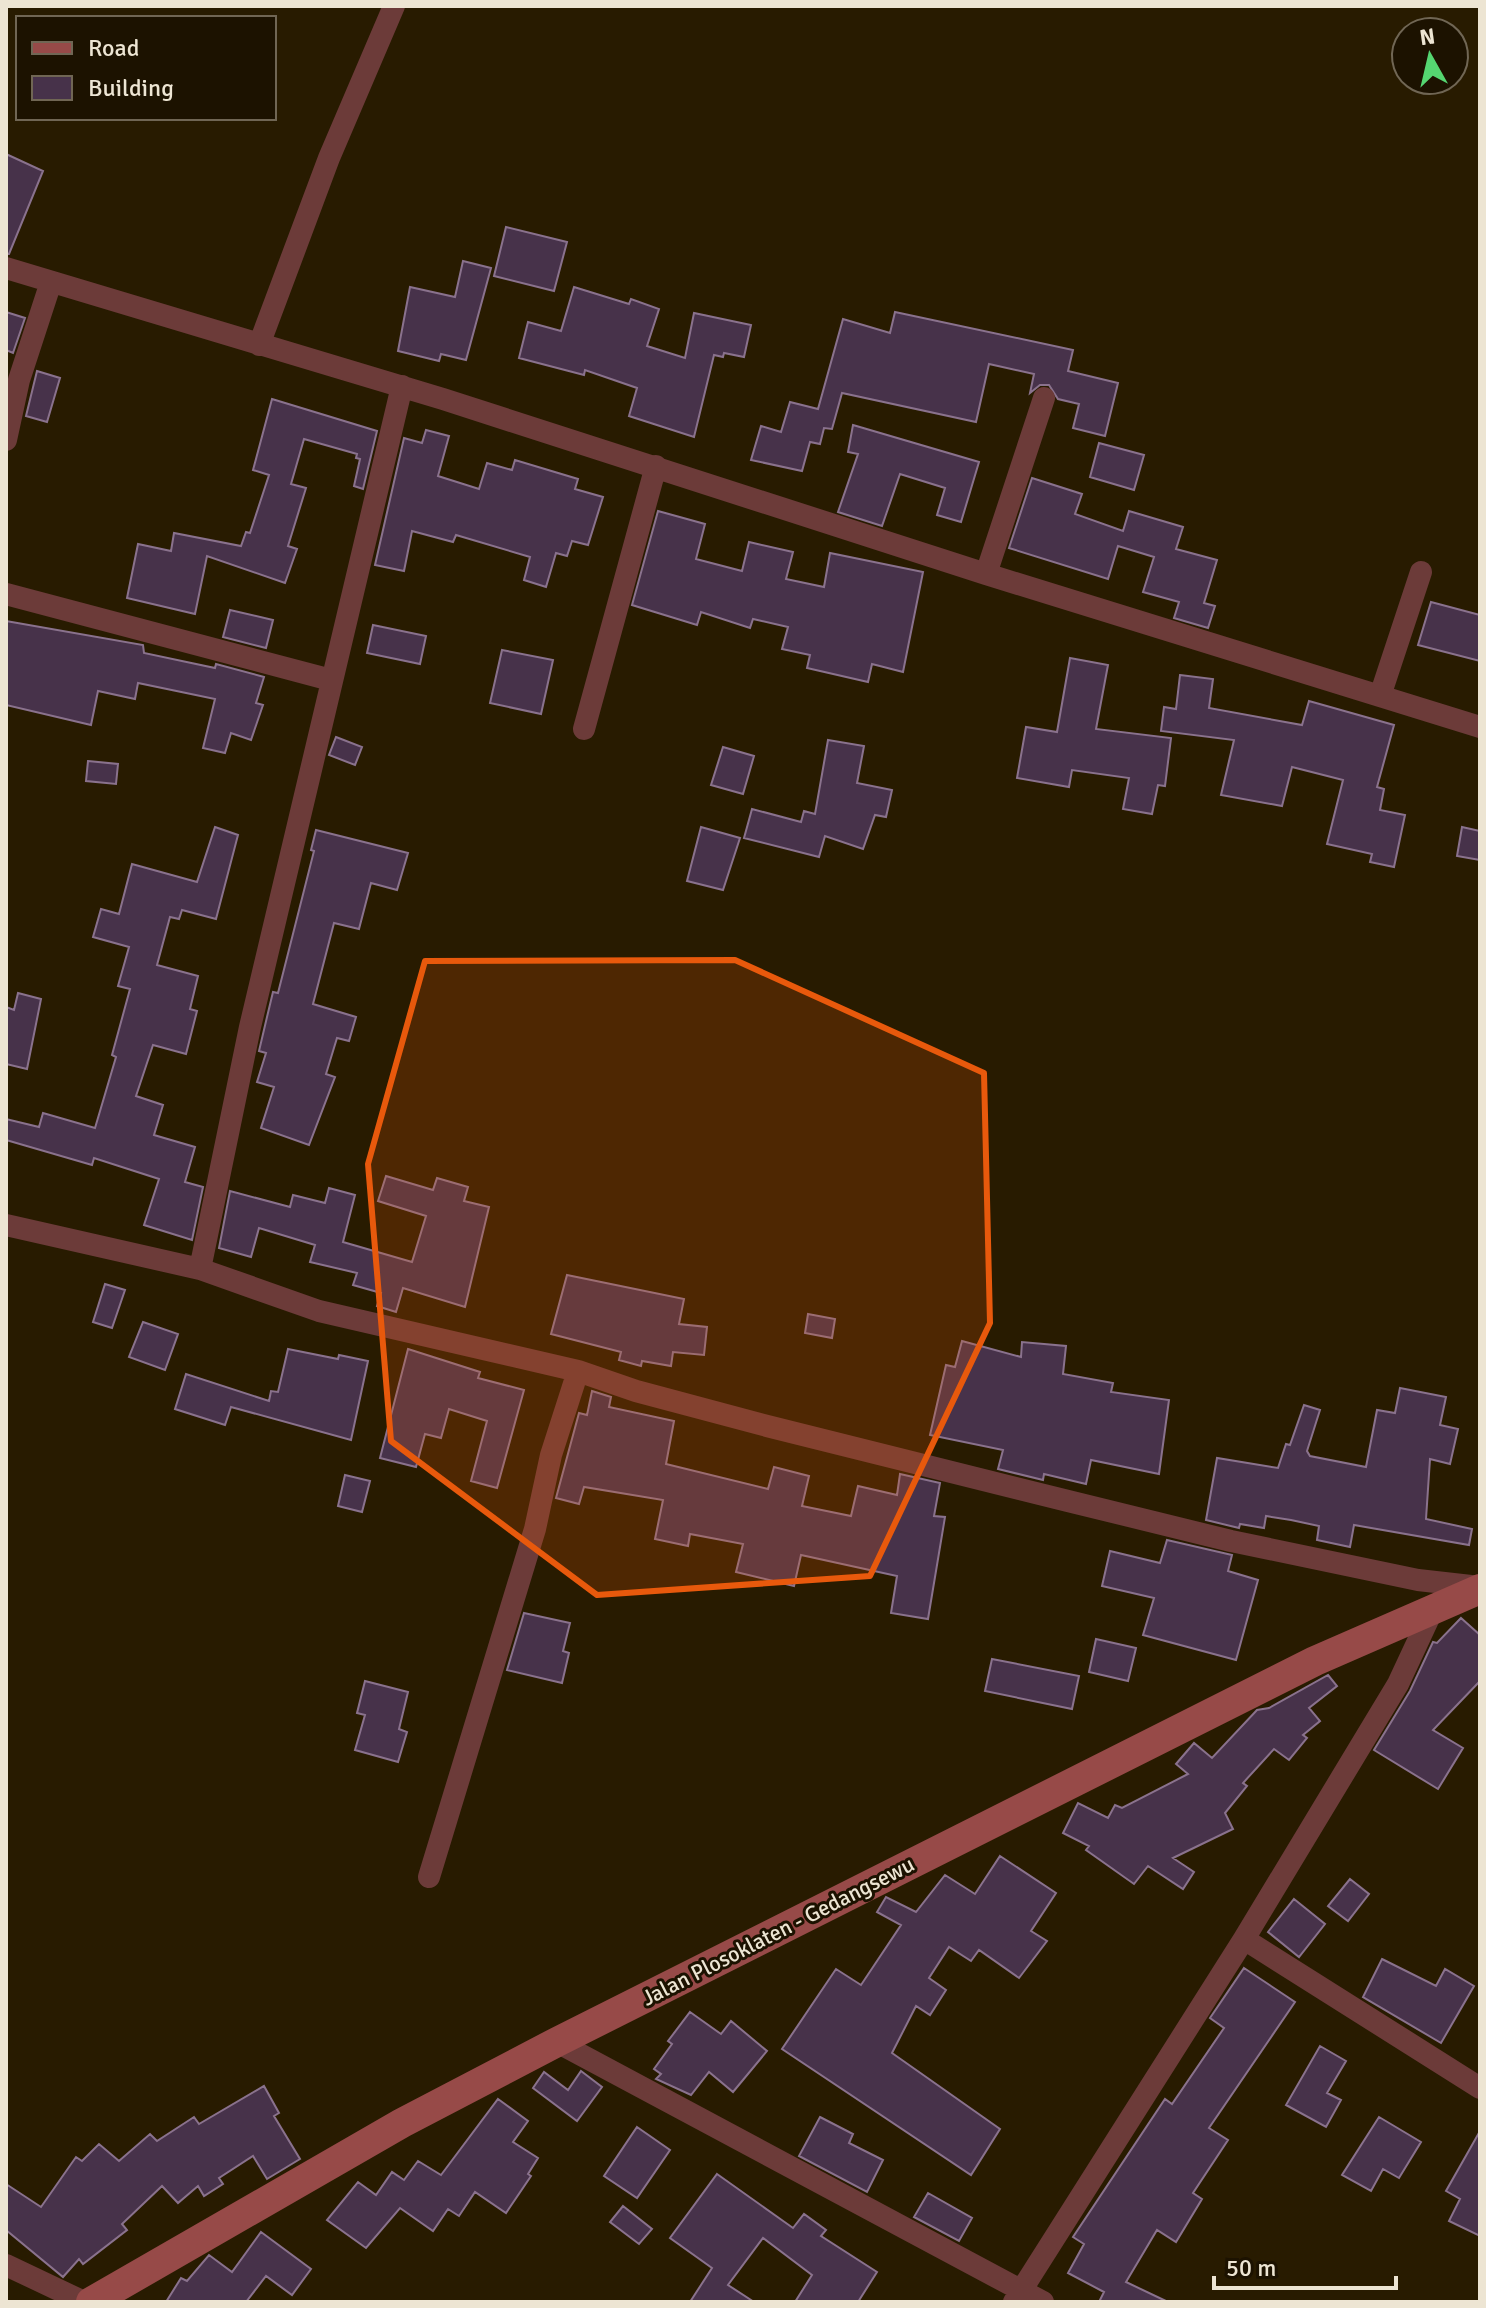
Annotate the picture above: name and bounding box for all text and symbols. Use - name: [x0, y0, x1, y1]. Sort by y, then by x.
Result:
- legend: [16, 16, 276, 120]
- north arrow: [1390, 16, 1470, 96]
- text: N: [1418, 22, 1437, 51]
- text: Road: [88, 33, 139, 63]
- text: Building: [88, 73, 174, 103]
- street label: Jalan Plosoklaten - Gedangsewu: [637, 1850, 919, 2012]
- scale bar: [1214, 2240, 1396, 2290]
- text: 50 m: [1226, 2253, 1276, 2283]

